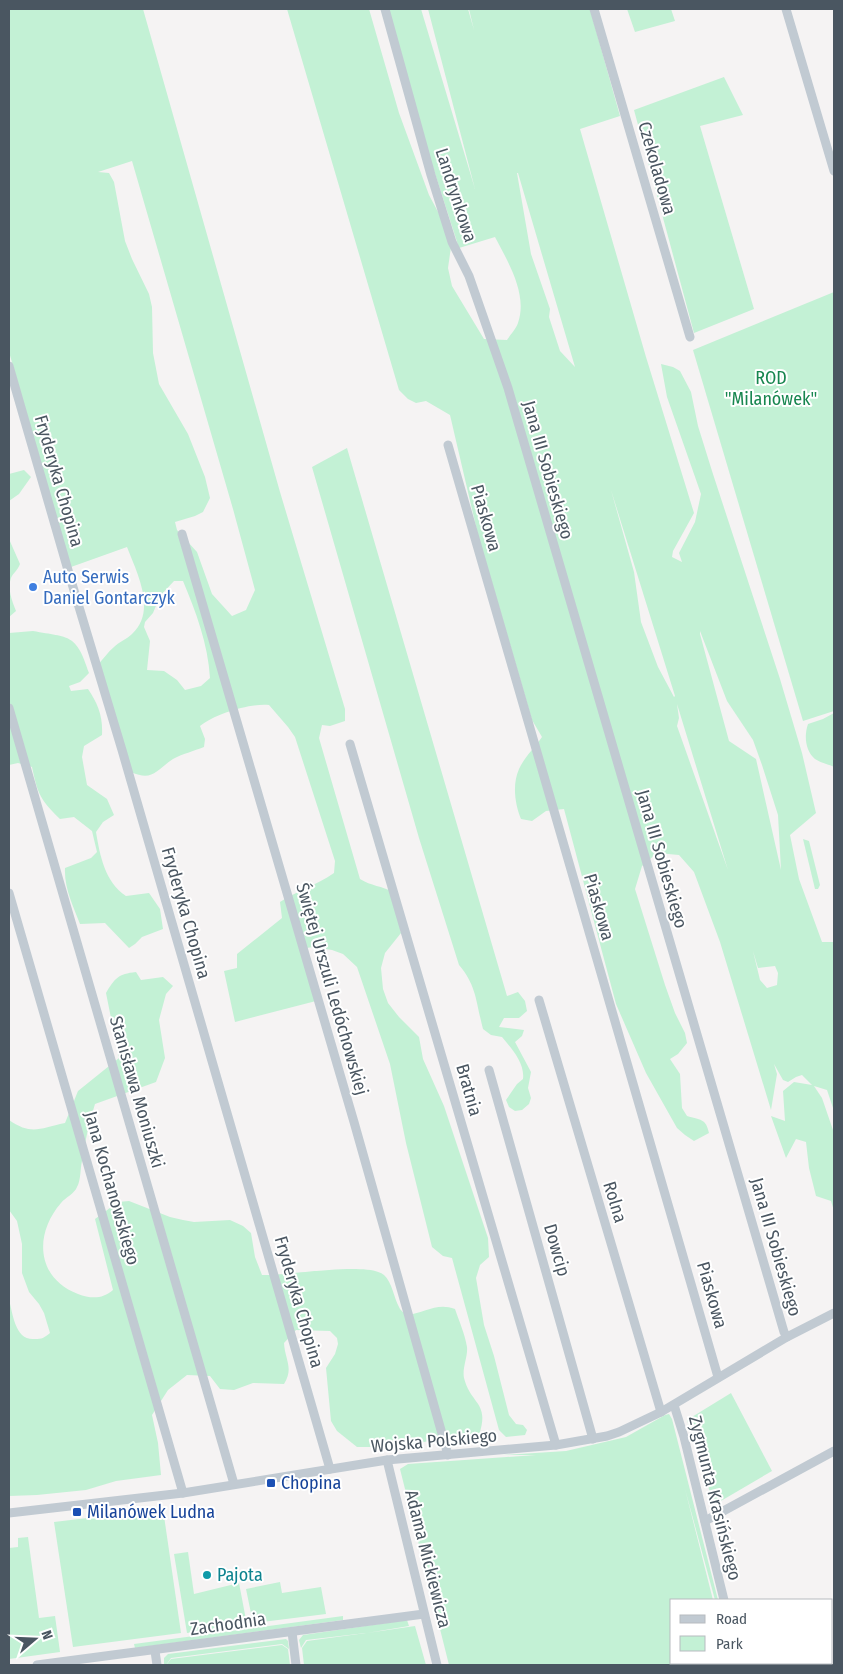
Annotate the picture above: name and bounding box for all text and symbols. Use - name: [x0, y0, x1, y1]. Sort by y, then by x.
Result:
- street label: Czekoladowa: [633, 119, 681, 217]
- street label: Landrynkowa: [430, 145, 482, 245]
- park label: ROD "Milanówek": [725, 367, 817, 410]
- street label: Jana III Sobieskiego: [518, 398, 578, 542]
- street label: Fryderyka Chopina: [30, 413, 88, 549]
- street label: Piaskowa: [466, 482, 506, 554]
- place label: Auto Serwis Daniel Gontarczyk: [43, 566, 175, 609]
- marker: Auto Serwis Daniel Gontarczyk: [27, 581, 39, 593]
- street label: Jana III Sobieskiego: [632, 787, 692, 931]
- street label: Fryderyka Chopina: [157, 845, 215, 981]
- street label: Piaskowa: [579, 871, 619, 943]
- street label: Świętej Urszuli Ledóchowskiej: [291, 880, 373, 1098]
- street label: Stanisława Moniuszki: [105, 1014, 169, 1170]
- street label: Bratnia: [451, 1061, 487, 1119]
- street label: Jana Kochanowskiego: [80, 1109, 144, 1267]
- street label: Jana III Sobieskiego: [746, 1175, 806, 1319]
- street label: Rolna: [598, 1179, 632, 1225]
- street label: Dowcip: [539, 1221, 575, 1279]
- street label: Fryderyka Chopina: [270, 1234, 328, 1370]
- street label: Piaskowa: [692, 1259, 732, 1331]
- street label: Zygmunta Krasińskiego: [684, 1413, 746, 1583]
- street label: Wojska Polskiego: [370, 1425, 498, 1457]
- place label: Chopina: [281, 1472, 342, 1494]
- marker: Chopina: [265, 1477, 277, 1489]
- street label: Adama Mickiewicza: [400, 1488, 456, 1630]
- place label: Milanówek Ludna: [87, 1501, 215, 1523]
- marker: Milanówek Ludna: [71, 1506, 83, 1518]
- place label: Pajota: [217, 1564, 263, 1586]
- marker: Pajota: [201, 1569, 213, 1581]
- legend: [670, 1599, 833, 1664]
- street label: Zachodnia: [189, 1608, 267, 1640]
- text: Road: [716, 1610, 747, 1628]
- north arrow: [10, 1614, 60, 1664]
- text: N: [37, 1628, 56, 1642]
- text: Park: [716, 1635, 743, 1653]

